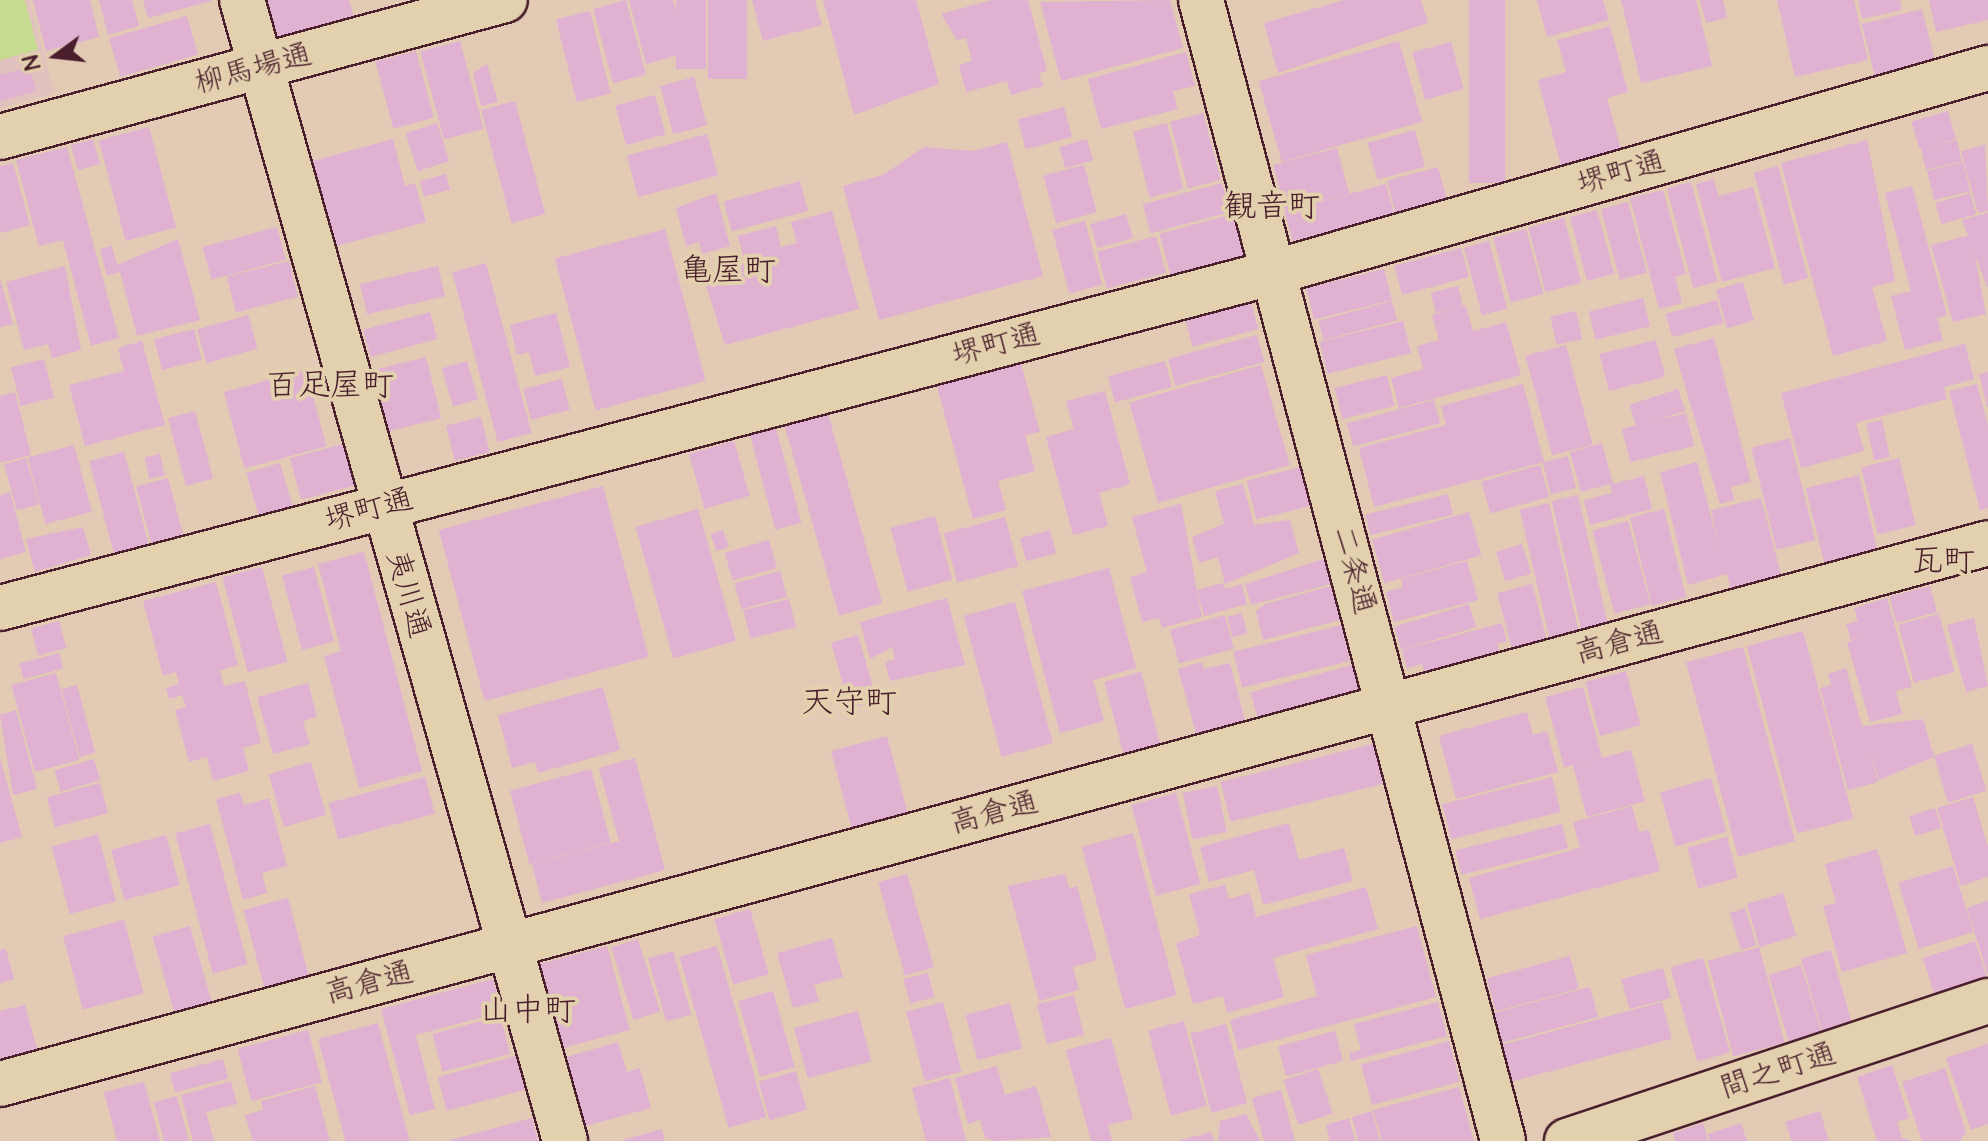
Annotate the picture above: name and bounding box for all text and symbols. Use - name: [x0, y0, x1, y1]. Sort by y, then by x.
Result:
- north arrow: [16, 16, 96, 96]
- street label: 柳馬場通: [190, 36, 316, 102]
- text: N: [16, 52, 49, 73]
- street label: 堺町通: [1573, 143, 1669, 203]
- district label: 観音町: [1224, 188, 1320, 226]
- district label: 亀屋町: [680, 252, 776, 290]
- street label: 堺町通: [948, 316, 1044, 374]
- district label: 百足屋町: [266, 367, 394, 405]
- street label: 堺町通: [321, 481, 417, 539]
- street label: 二条通: [1325, 522, 1383, 618]
- district label: 瓦町: [1911, 543, 1975, 581]
- street label: 夷川通: [378, 546, 438, 642]
- street label: 高倉通: [1571, 614, 1667, 672]
- district label: 天守町: [801, 684, 897, 722]
- street label: 高倉通: [946, 784, 1042, 842]
- street label: 高倉通: [321, 954, 417, 1012]
- district label: 山中町: [480, 992, 576, 1030]
- street label: 間之町通: [1715, 1035, 1841, 1107]

